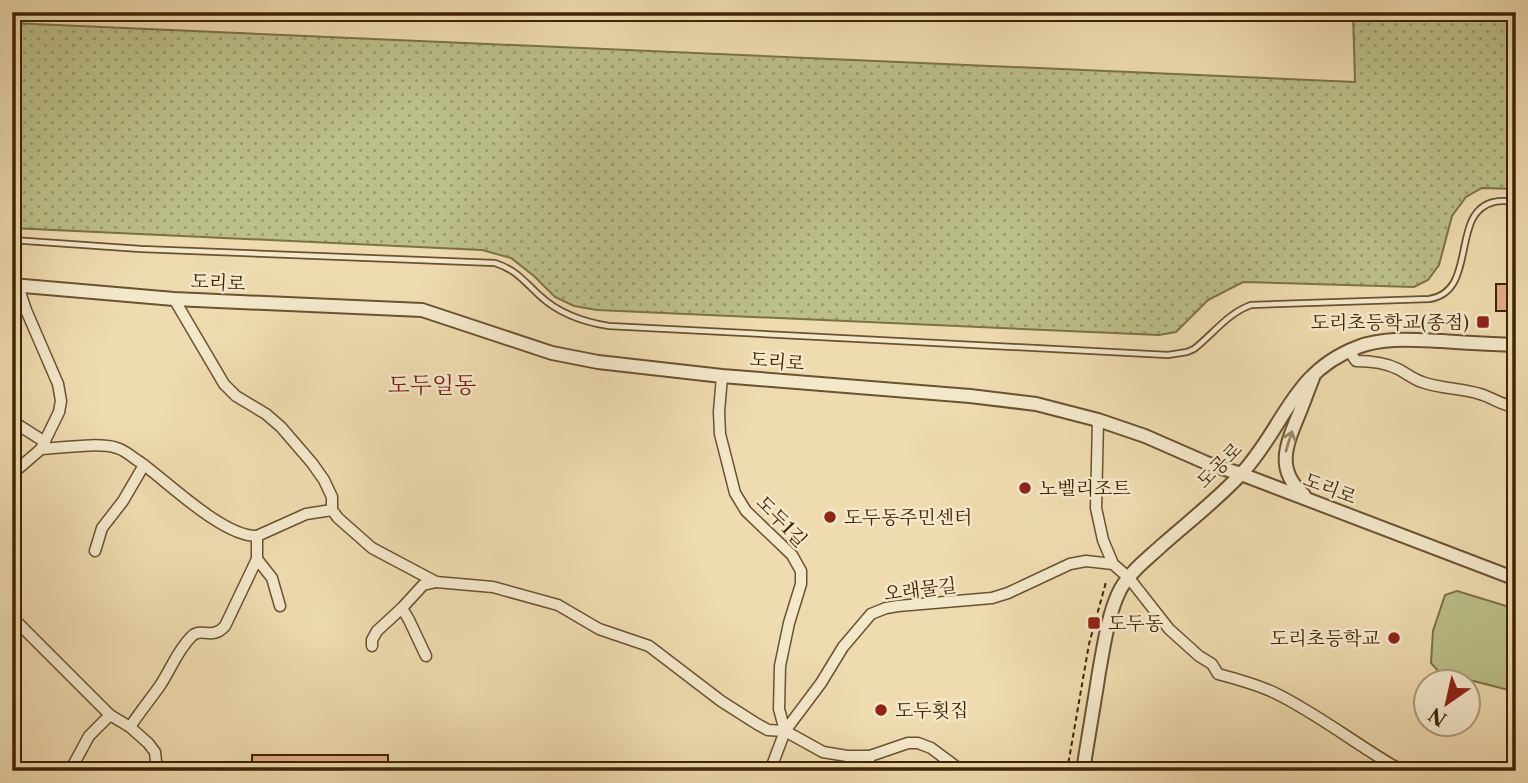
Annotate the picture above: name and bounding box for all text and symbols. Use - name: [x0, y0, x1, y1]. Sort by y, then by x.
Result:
- street label: 도리로: [190, 270, 246, 295]
- place label: 도리초등학교(종점): [1311, 311, 1469, 334]
- marker: 도리초등학교(종점): [1475, 314, 1491, 330]
- street label: 도리로: [749, 348, 805, 375]
- district label: 도두일동: [388, 371, 476, 399]
- one-way arrow: [1283, 431, 1296, 453]
- street label: 도공로: [1192, 438, 1247, 493]
- street label: 도리로: [1300, 468, 1360, 509]
- place label: 노벨리조트: [1039, 477, 1131, 500]
- marker: 노벨리조트: [1017, 480, 1033, 496]
- street label: 도두1길: [751, 491, 812, 552]
- place label: 도두동주민센터: [844, 506, 972, 529]
- marker: 도두동주민센터: [822, 509, 838, 525]
- street label: 오래물길: [882, 574, 958, 605]
- place label: 도두동: [1108, 612, 1164, 635]
- marker: 도두동: [1086, 615, 1102, 631]
- place label: 도리초등학교: [1270, 627, 1380, 650]
- marker: 도리초등학교: [1386, 630, 1402, 646]
- north arrow: [1412, 668, 1482, 738]
- place label: 도두횟집: [895, 699, 968, 722]
- marker: 도두횟집: [873, 702, 889, 718]
- text: N: [1424, 703, 1451, 731]

